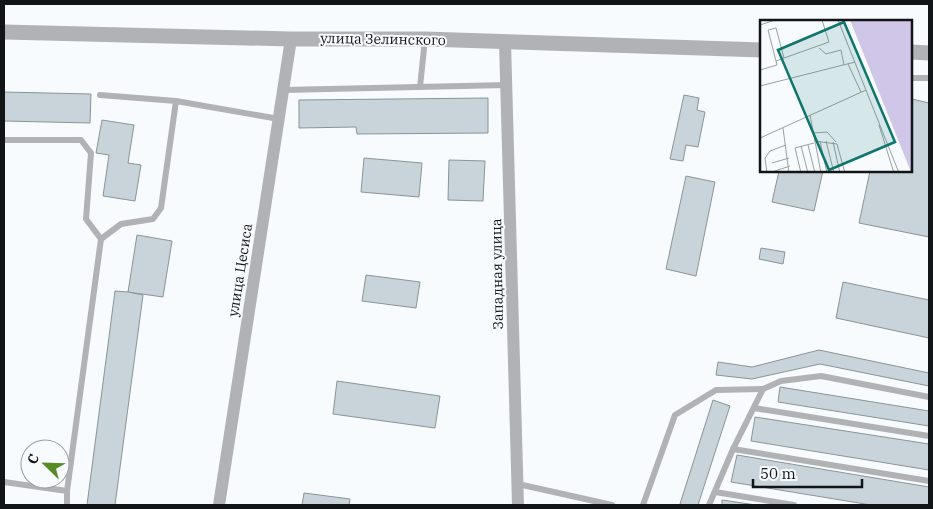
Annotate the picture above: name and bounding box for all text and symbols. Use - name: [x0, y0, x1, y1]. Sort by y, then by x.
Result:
- inset map: [760, 20, 913, 172]
- street label: улица Зелинского: [320, 29, 446, 49]
- street label: Западная улица: [487, 218, 507, 330]
- street label: улица Цесиса: [224, 222, 256, 318]
- north arrow: [20, 439, 70, 489]
- text: С: [23, 451, 43, 467]
- scale bar: [753, 456, 862, 488]
- text: 50 m: [760, 464, 796, 483]

